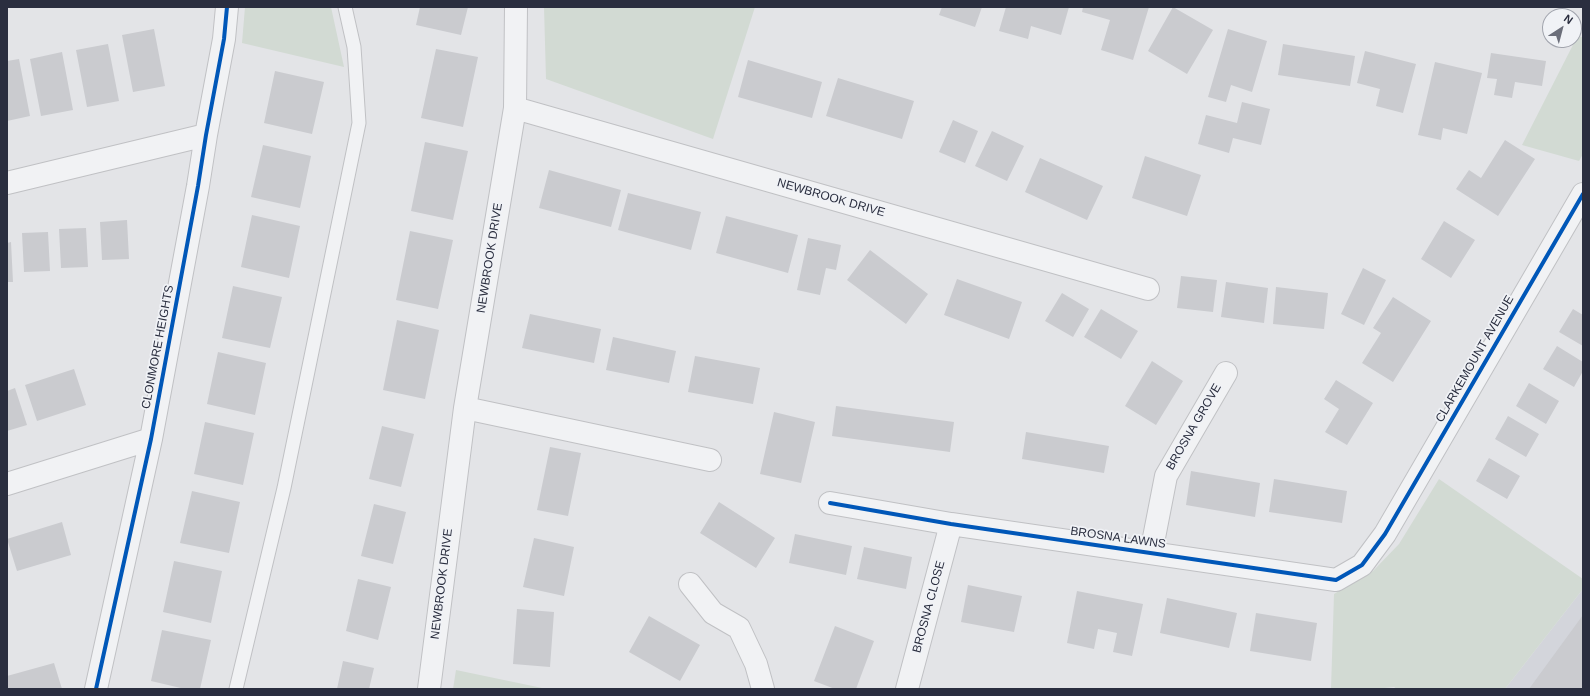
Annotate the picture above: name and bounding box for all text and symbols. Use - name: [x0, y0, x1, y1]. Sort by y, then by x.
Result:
- north arrow: [1542, 8, 1582, 48]
- text: N: [1562, 12, 1575, 26]
- street label: NEWBROOK DRIVE: [775, 176, 887, 220]
- street label: NEWBROOK DRIVE: [474, 202, 506, 314]
- street label: CLONMORE HEIGHTS: [139, 284, 177, 410]
- street label: CLARKEMOUNT AVENUE: [1433, 293, 1517, 425]
- street label: BROSNA GROVE: [1163, 381, 1225, 473]
- street label: BROSNA LAWNS: [1069, 524, 1167, 552]
- street label: NEWBROOK DRIVE: [428, 528, 456, 640]
- street label: BROSNA CLOSE: [910, 559, 948, 655]

